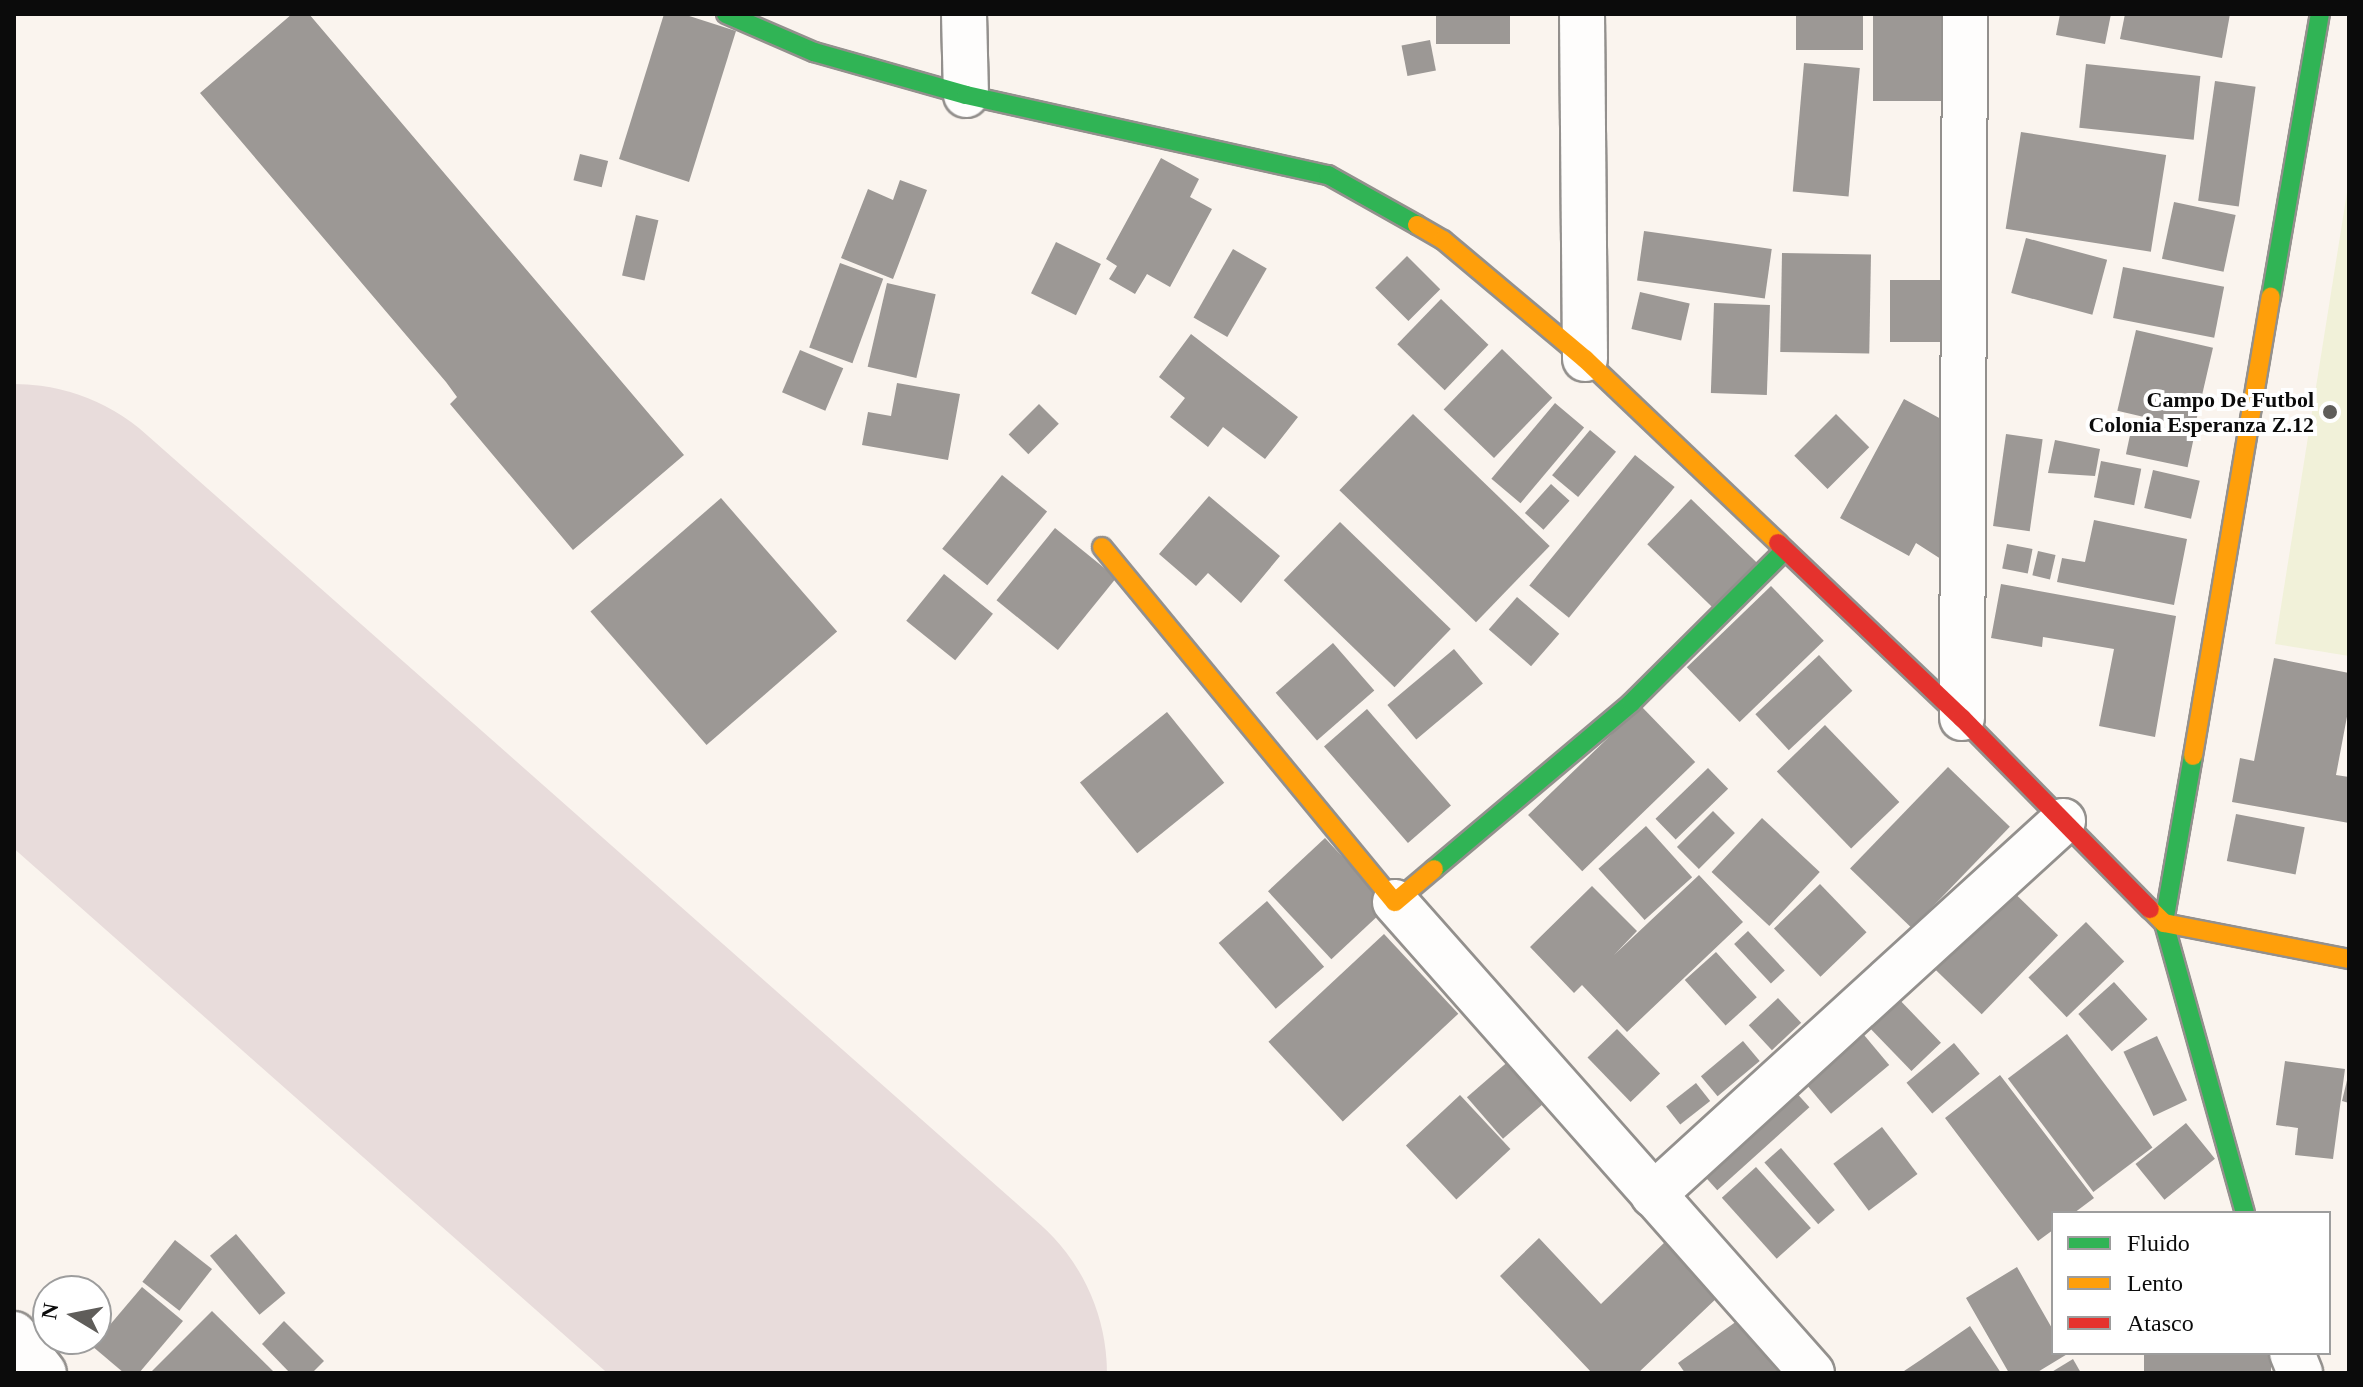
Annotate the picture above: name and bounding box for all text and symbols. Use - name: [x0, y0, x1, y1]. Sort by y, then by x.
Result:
- place label: Campo De Futbol Colonia Esperanza Z.12: [2088, 386, 2314, 438]
- marker: Campo De Futbol Colonia Esperanza Z.12: [2321, 403, 2339, 421]
- legend: [2051, 1211, 2331, 1355]
- text: Fluido: [2127, 1230, 2190, 1256]
- text: Lento: [2127, 1270, 2183, 1296]
- north arrow: [32, 1275, 112, 1355]
- text: N: [36, 1301, 64, 1321]
- text: Atasco: [2127, 1310, 2194, 1336]

